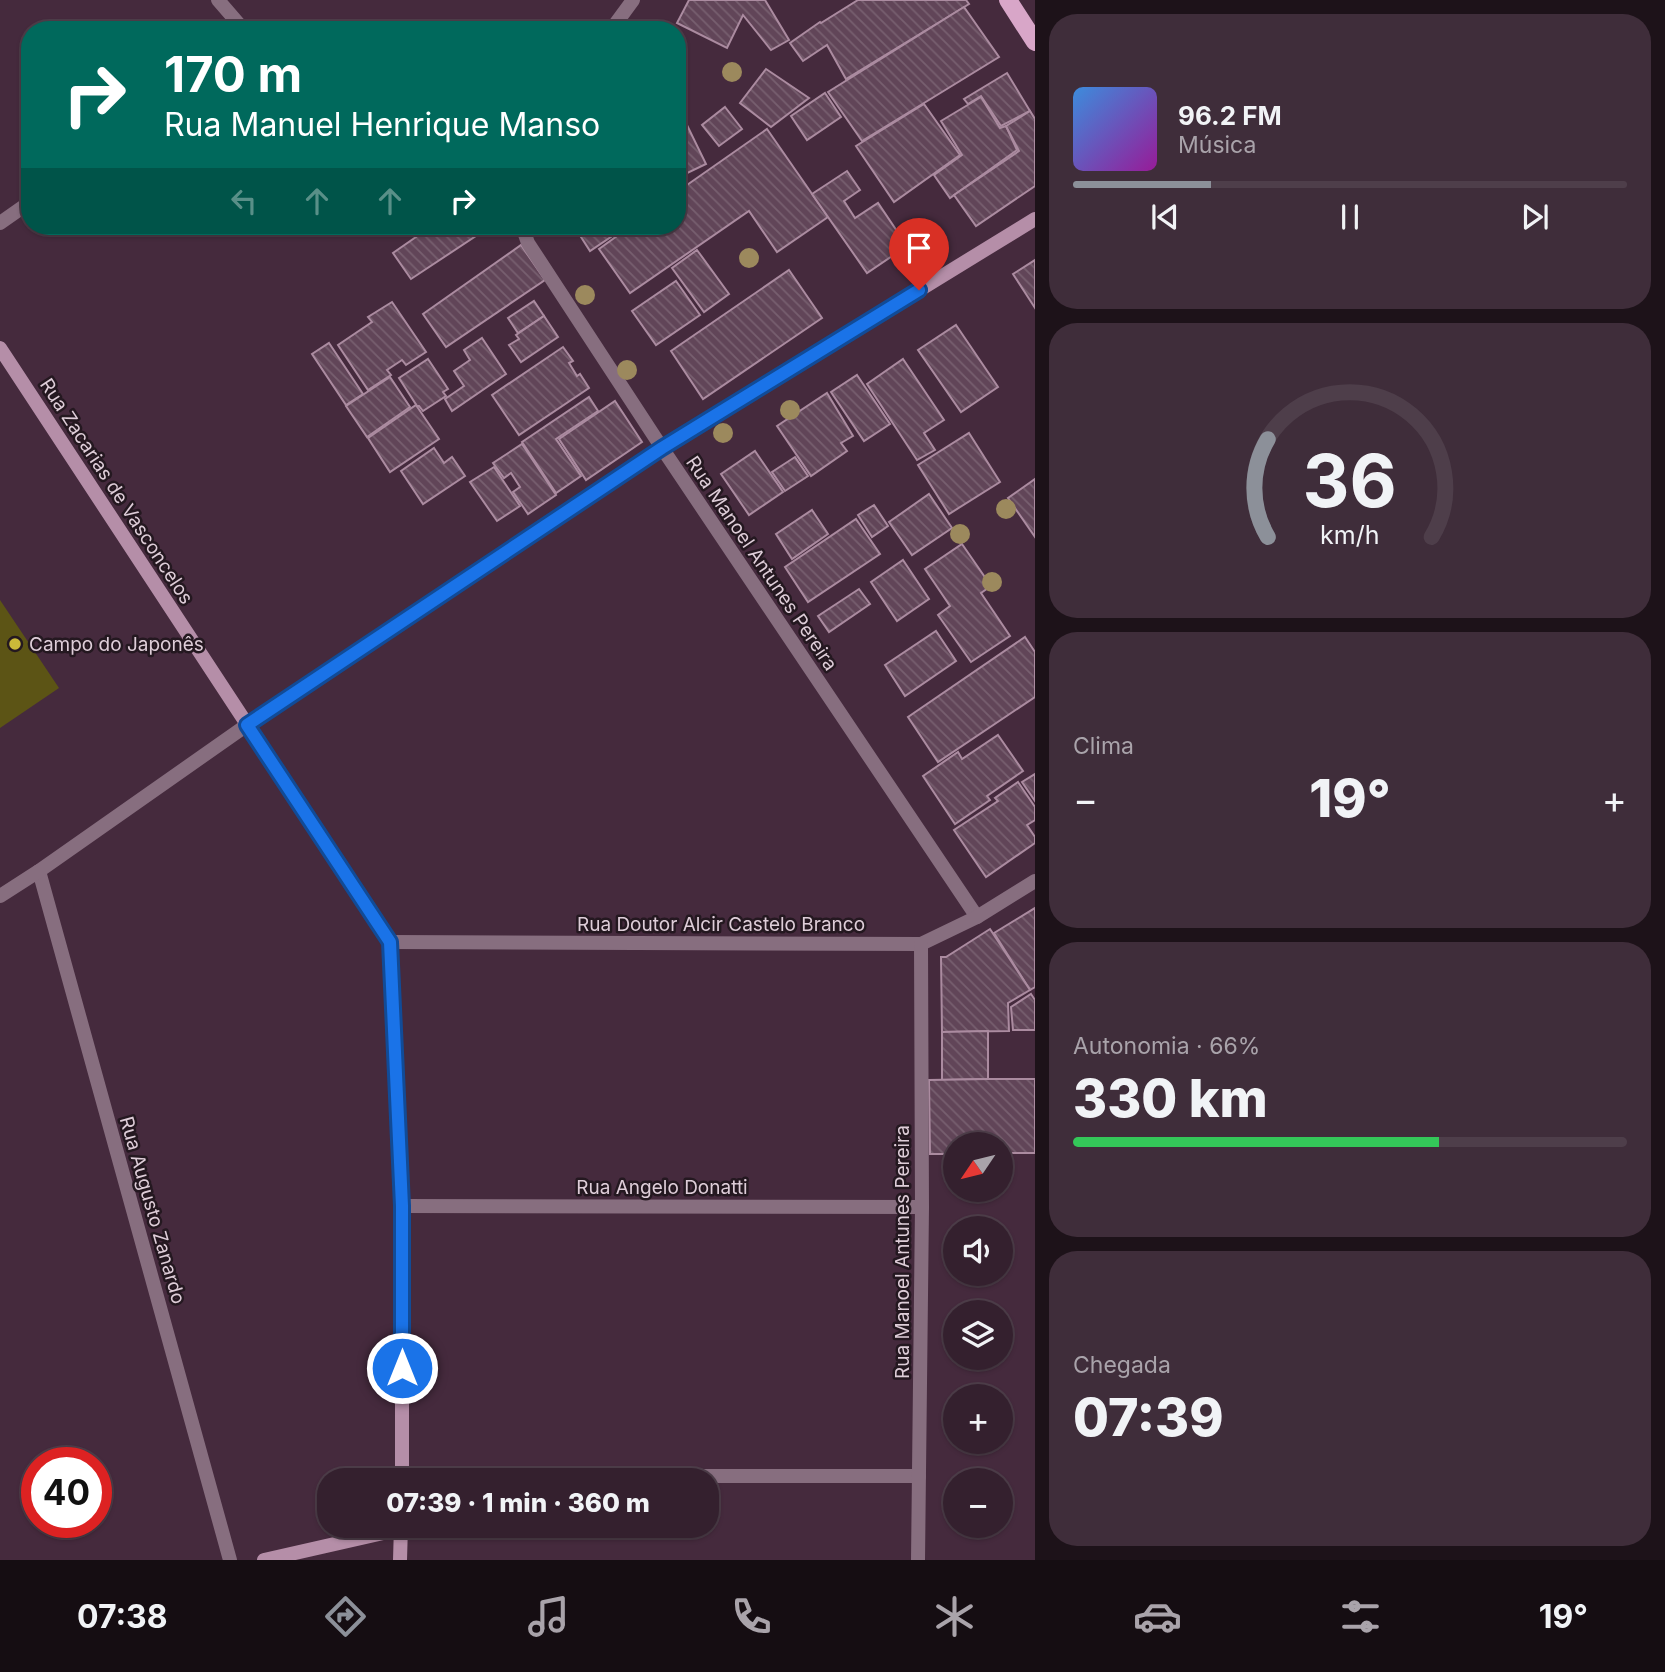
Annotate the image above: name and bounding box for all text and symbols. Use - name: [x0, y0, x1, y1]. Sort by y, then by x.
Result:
- text: 170 m: [164, 45, 302, 104]
- icon: right: [49, 49, 140, 140]
- text: 96.2 FM: [1178, 100, 1282, 131]
- text: Rua Manuel Henrique Manso: [164, 105, 600, 144]
- text: Música: [1178, 131, 1256, 159]
- icon: left: [225, 182, 263, 220]
- icon: ahead: [298, 182, 336, 220]
- icon: ahead: [371, 182, 409, 220]
- icon: right: [444, 182, 482, 220]
- icon: previous: [1146, 198, 1184, 236]
- icon: pause: [1331, 198, 1369, 236]
- icon: next: [1516, 198, 1554, 236]
- pin: [889, 218, 949, 290]
- icon: arrive: [900, 229, 938, 267]
- street label: Rua Zacarias de Vasconcelos: [35, 374, 198, 608]
- text: 36: [1303, 436, 1397, 525]
- street label: Rua Manoel Antunes Pereira: [681, 452, 842, 675]
- text: km/h: [1320, 520, 1380, 550]
- place label: Campo do Japonês: [29, 633, 204, 656]
- marker: Campo do Japonês: [7, 636, 23, 652]
- text: Clima: [1073, 732, 1134, 760]
- text: 19°: [1309, 767, 1391, 830]
- text: −: [1073, 776, 1098, 822]
- text: +: [1602, 776, 1627, 822]
- street label: Rua Doutor Alcir Castelo Branco: [577, 913, 865, 936]
- text: Autonomia · 66%: [1073, 1032, 1260, 1060]
- text: 330 km: [1073, 1067, 1268, 1130]
- street label: Rua Augusto Zanardo: [115, 1114, 190, 1306]
- street label: Rua Manoel Antunes Pereira: [891, 1125, 914, 1379]
- north arrow: [943, 1132, 1013, 1202]
- map controls: [943, 1132, 1013, 1538]
- street label: Rua Angelo Donatti: [576, 1176, 748, 1199]
- button: sound: [943, 1216, 1013, 1286]
- button: layers: [943, 1300, 1013, 1370]
- position arrow: [365, 1331, 439, 1405]
- text: Chegada: [1073, 1351, 1171, 1379]
- button: +: [943, 1384, 1013, 1454]
- text: 07:39: [1073, 1386, 1224, 1449]
- speed limit sign: 40: [21, 1447, 112, 1538]
- button: −: [943, 1468, 1013, 1538]
- text: 07:39 · 1 min · 360 m: [386, 1487, 650, 1518]
- icon: directions: [321, 1592, 370, 1641]
- icon: music: [524, 1592, 573, 1641]
- icon: phone: [727, 1592, 776, 1641]
- icon: climate: [930, 1592, 979, 1641]
- icon: car: [1133, 1592, 1182, 1641]
- icon: filters: [1336, 1592, 1385, 1641]
- text: 07:38: [77, 1597, 168, 1636]
- text: 19°: [1539, 1597, 1588, 1636]

